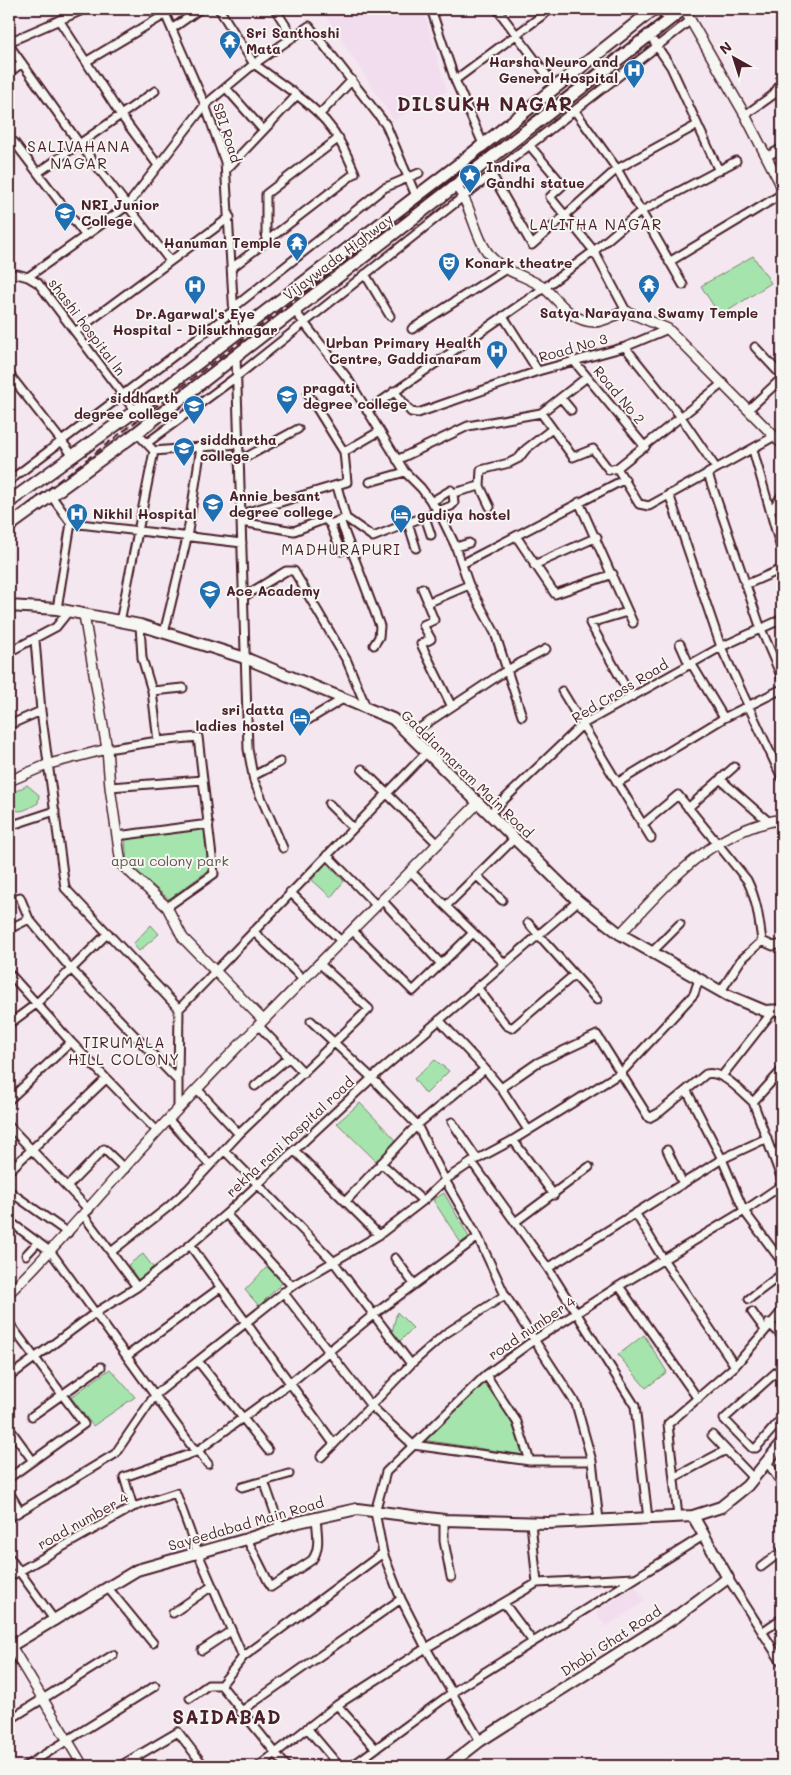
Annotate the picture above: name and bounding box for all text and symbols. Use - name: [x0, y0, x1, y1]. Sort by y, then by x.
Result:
- place label: Sri Santhoshi Mata: [246, 23, 340, 58]
- temple icon: Sri Santhoshi Mata: [218, 29, 242, 60]
- north arrow: [708, 32, 758, 82]
- text: N: [715, 37, 736, 58]
- place label: Harsha Neuro and General Hospital: [489, 52, 618, 87]
- hospital icon: Harsha Neuro and General Hospital: [622, 58, 646, 89]
- district label: DILSUKH NAGAR: [397, 91, 573, 116]
- street label: SBI Road: [209, 100, 246, 165]
- district label: SALIVAHANA NAGAR: [27, 136, 131, 173]
- place label: Indira Gandhi statue: [486, 157, 585, 192]
- place icon: Indira Gandhi statue: [458, 163, 482, 194]
- place label: NRI Junior College: [81, 195, 159, 230]
- school or university icon: NRI Junior College: [53, 201, 77, 232]
- street label: Vijaywada Highway: [279, 209, 396, 304]
- district label: LALITHA NAGAR: [530, 214, 662, 234]
- temple icon: Hanuman Temple: [285, 231, 309, 262]
- place label: Hanuman Temple: [164, 233, 281, 252]
- theatre icon: Konark theatre: [437, 251, 461, 282]
- place label: Konark theatre: [465, 253, 572, 272]
- temple icon: Satya Narayana Swamy Temple: [637, 273, 661, 304]
- street label: shashi hospital ln: [45, 274, 130, 379]
- hospital icon: Dr.Agarwal's Eye Hospital - Dilsukhnagar: [183, 274, 207, 305]
- place label: Satya Narayana Swamy Temple: [540, 303, 758, 322]
- place label: Dr.Agarwal's Eye Hospital - Dilsukhnagar: [112, 304, 278, 339]
- street label: Road No 3: [536, 329, 609, 366]
- place label: Urban Primary Health Centre, Gaddianaram: [326, 333, 481, 368]
- hospital icon: Urban Primary Health Centre, Gaddianaram: [485, 339, 509, 370]
- street label: Road No 2: [590, 362, 649, 428]
- place label: pragati degree college: [303, 378, 407, 413]
- school or university icon: pragati degree college: [275, 384, 299, 415]
- place label: siddharth degree college: [74, 388, 178, 423]
- school or university icon: siddharth degree college: [182, 394, 206, 425]
- place label: siddhartha college: [200, 430, 277, 465]
- school or university icon: siddhartha college: [172, 436, 196, 467]
- place label: Annie besant degree college: [229, 486, 333, 521]
- school or university icon: Annie besant degree college: [201, 492, 225, 523]
- hospital icon: Nikhil Hospital: [65, 502, 89, 533]
- hotel icon: gudiya hostel: [389, 503, 413, 534]
- place label: Nikhil Hospital: [93, 504, 197, 523]
- place label: gudiya hostel: [417, 505, 510, 524]
- district label: MADHURAPURI: [281, 539, 401, 559]
- school or university icon: Ace Academy: [198, 579, 222, 610]
- place label: Ace Academy: [226, 581, 321, 600]
- street label: Red Cross Road: [568, 654, 672, 727]
- place label: sri datta ladies hostel: [196, 700, 284, 735]
- street label: Gaddiannaram Main Road: [397, 705, 538, 842]
- hotel icon: sri datta ladies hostel: [288, 706, 312, 737]
- park label: apau colony park: [111, 851, 229, 870]
- district label: TIRUMALA HILL COLONY: [68, 1032, 180, 1069]
- street label: rekha rani hospital road: [222, 1072, 358, 1201]
- street label: road number 4: [484, 1291, 580, 1364]
- street label: road number 4: [34, 1487, 132, 1553]
- street label: Sayeedabad Main Road: [166, 1492, 326, 1555]
- street label: Dhobi Ghat Road: [557, 1601, 665, 1680]
- district label: SAIDABAD: [172, 1704, 282, 1729]

